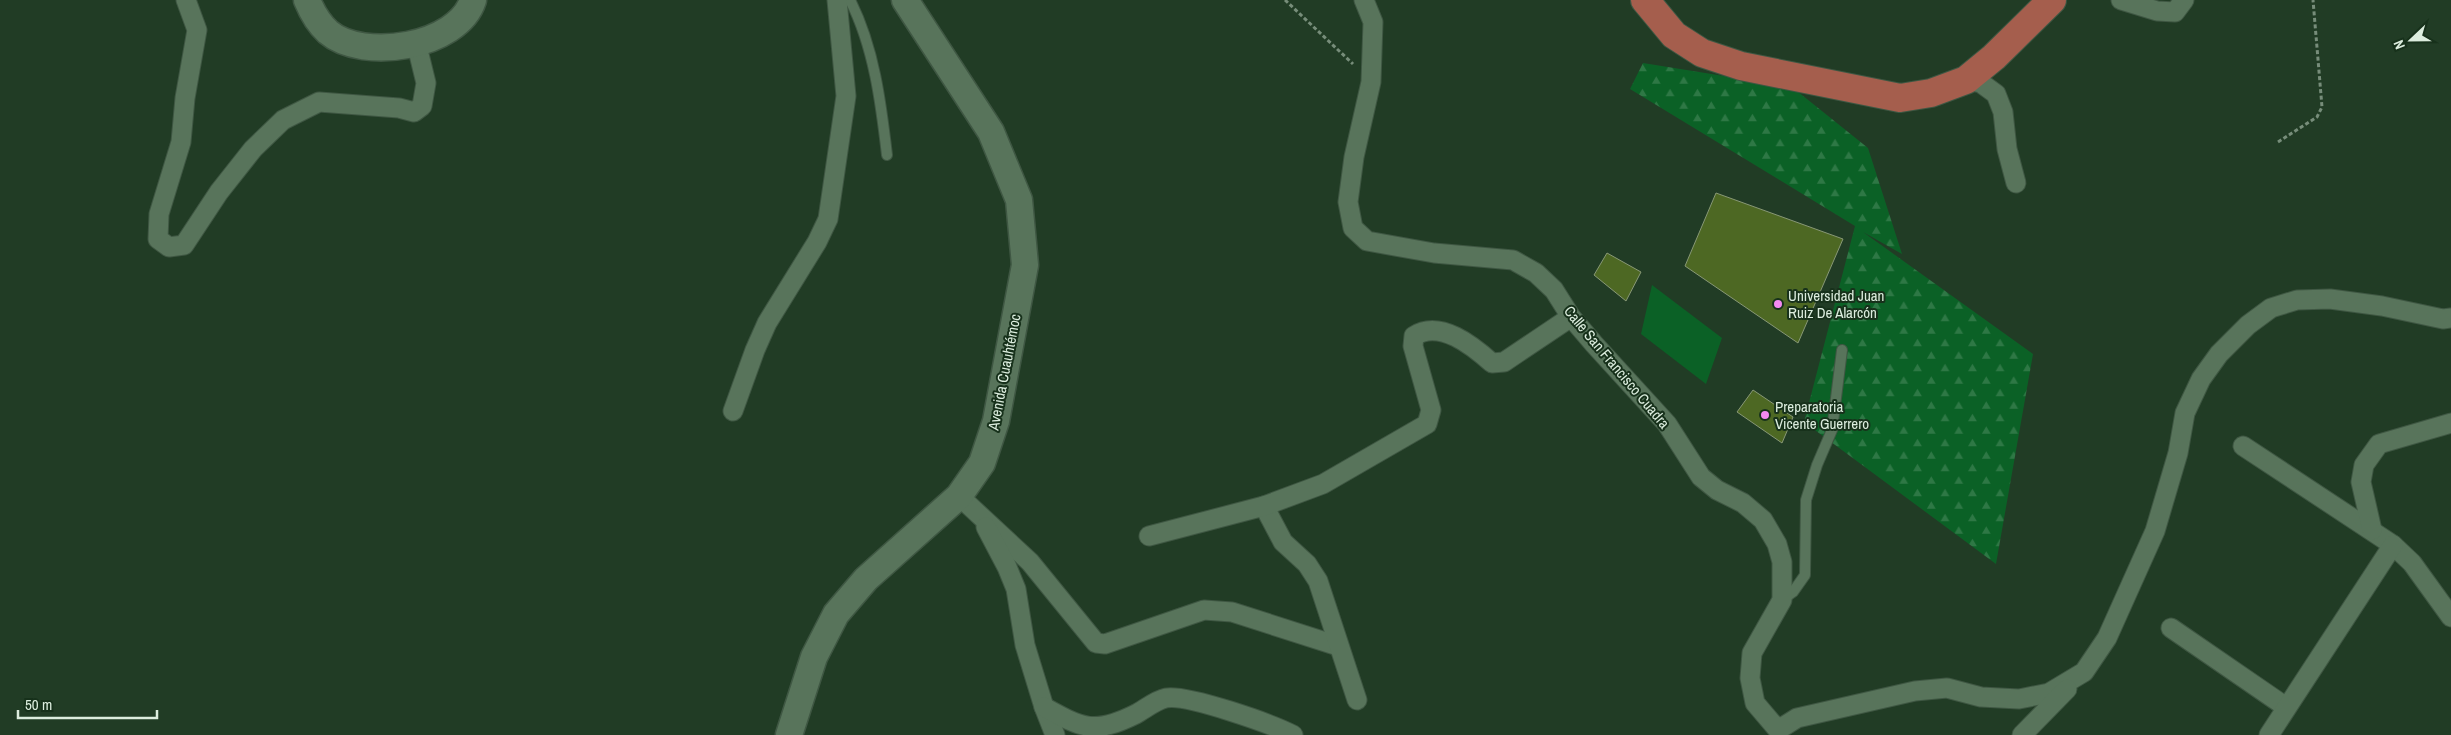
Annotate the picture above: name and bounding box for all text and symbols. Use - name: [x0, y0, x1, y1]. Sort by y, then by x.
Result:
- north arrow: [2386, 15, 2436, 65]
- text: N: [2389, 38, 2409, 52]
- place label: Universidad Juan Ruiz De Alarcón: [1788, 285, 1884, 323]
- marker: Universidad Juan Ruiz De Alarcón: [1772, 298, 1784, 310]
- street label: Calle San Francisco Cuadra: [1559, 301, 1675, 433]
- street label: Avenida Cuauhtémoc: [982, 312, 1026, 433]
- place label: Preparatoria Vicente Guerrero: [1775, 396, 1869, 434]
- marker: Preparatoria Vicente Guerrero: [1759, 409, 1771, 421]
- scale bar: [18, 688, 156, 720]
- text: 50 m: [25, 694, 52, 715]

